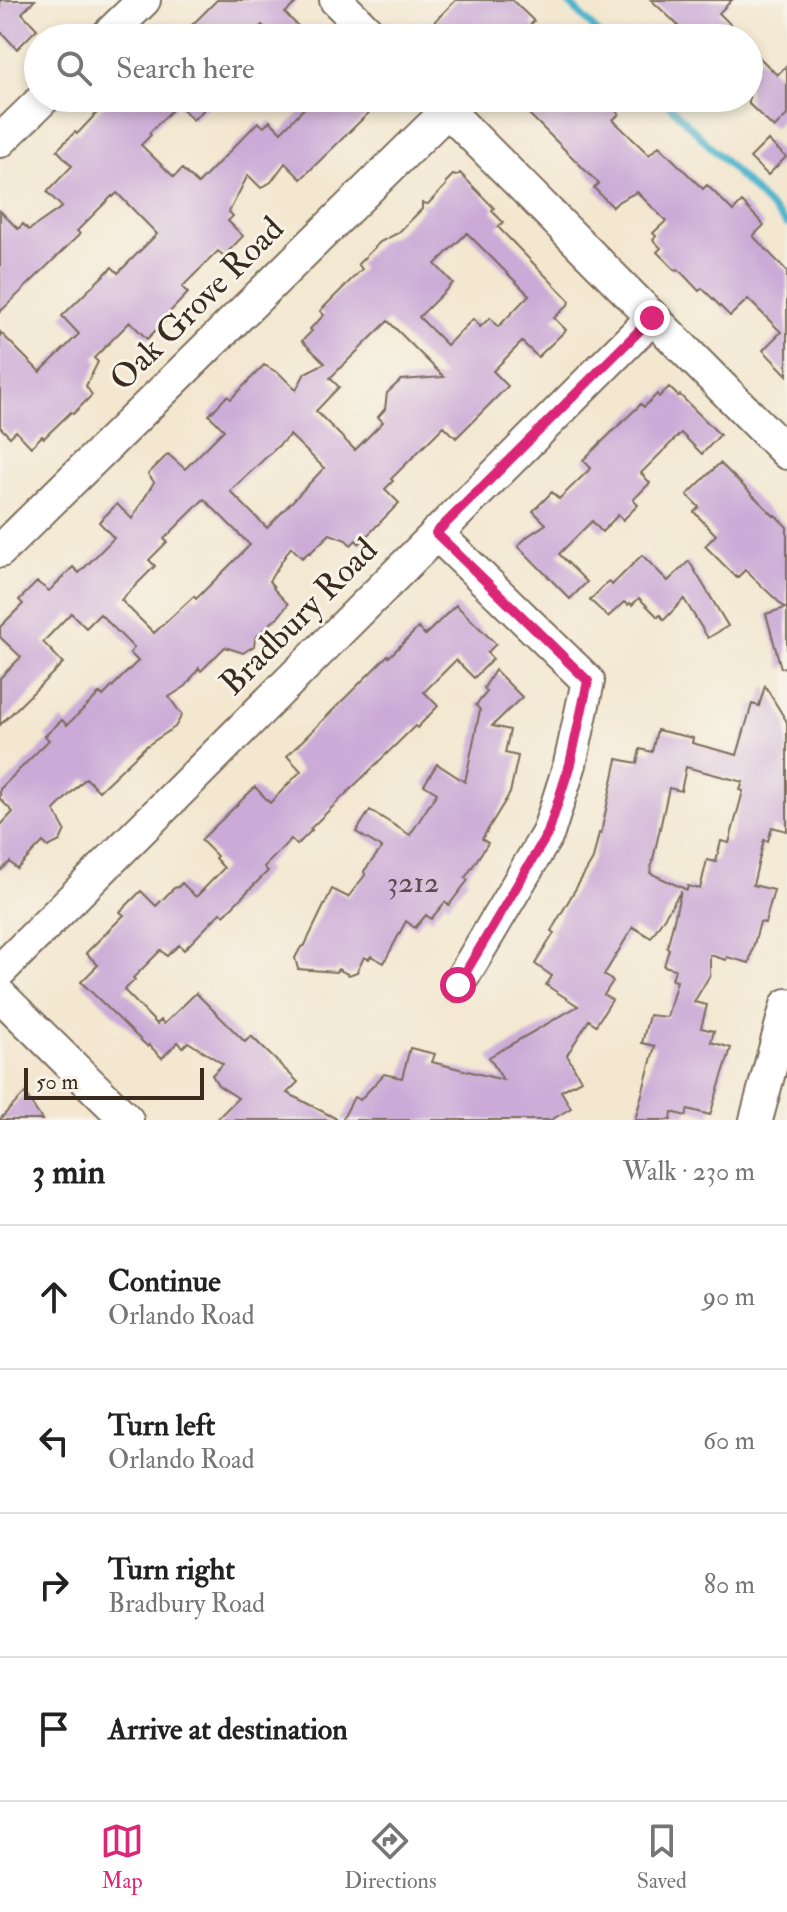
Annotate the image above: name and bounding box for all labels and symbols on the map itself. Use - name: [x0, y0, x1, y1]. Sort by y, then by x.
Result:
- street label: Oak Grove Road: [101, 208, 293, 400]
- route end: [634, 300, 670, 336]
- street label: Bradbury Road: [211, 529, 387, 705]
- house number: 3212: [387, 864, 439, 901]
- route start: [440, 967, 476, 1003]
- scale bar: [24, 1064, 204, 1100]

